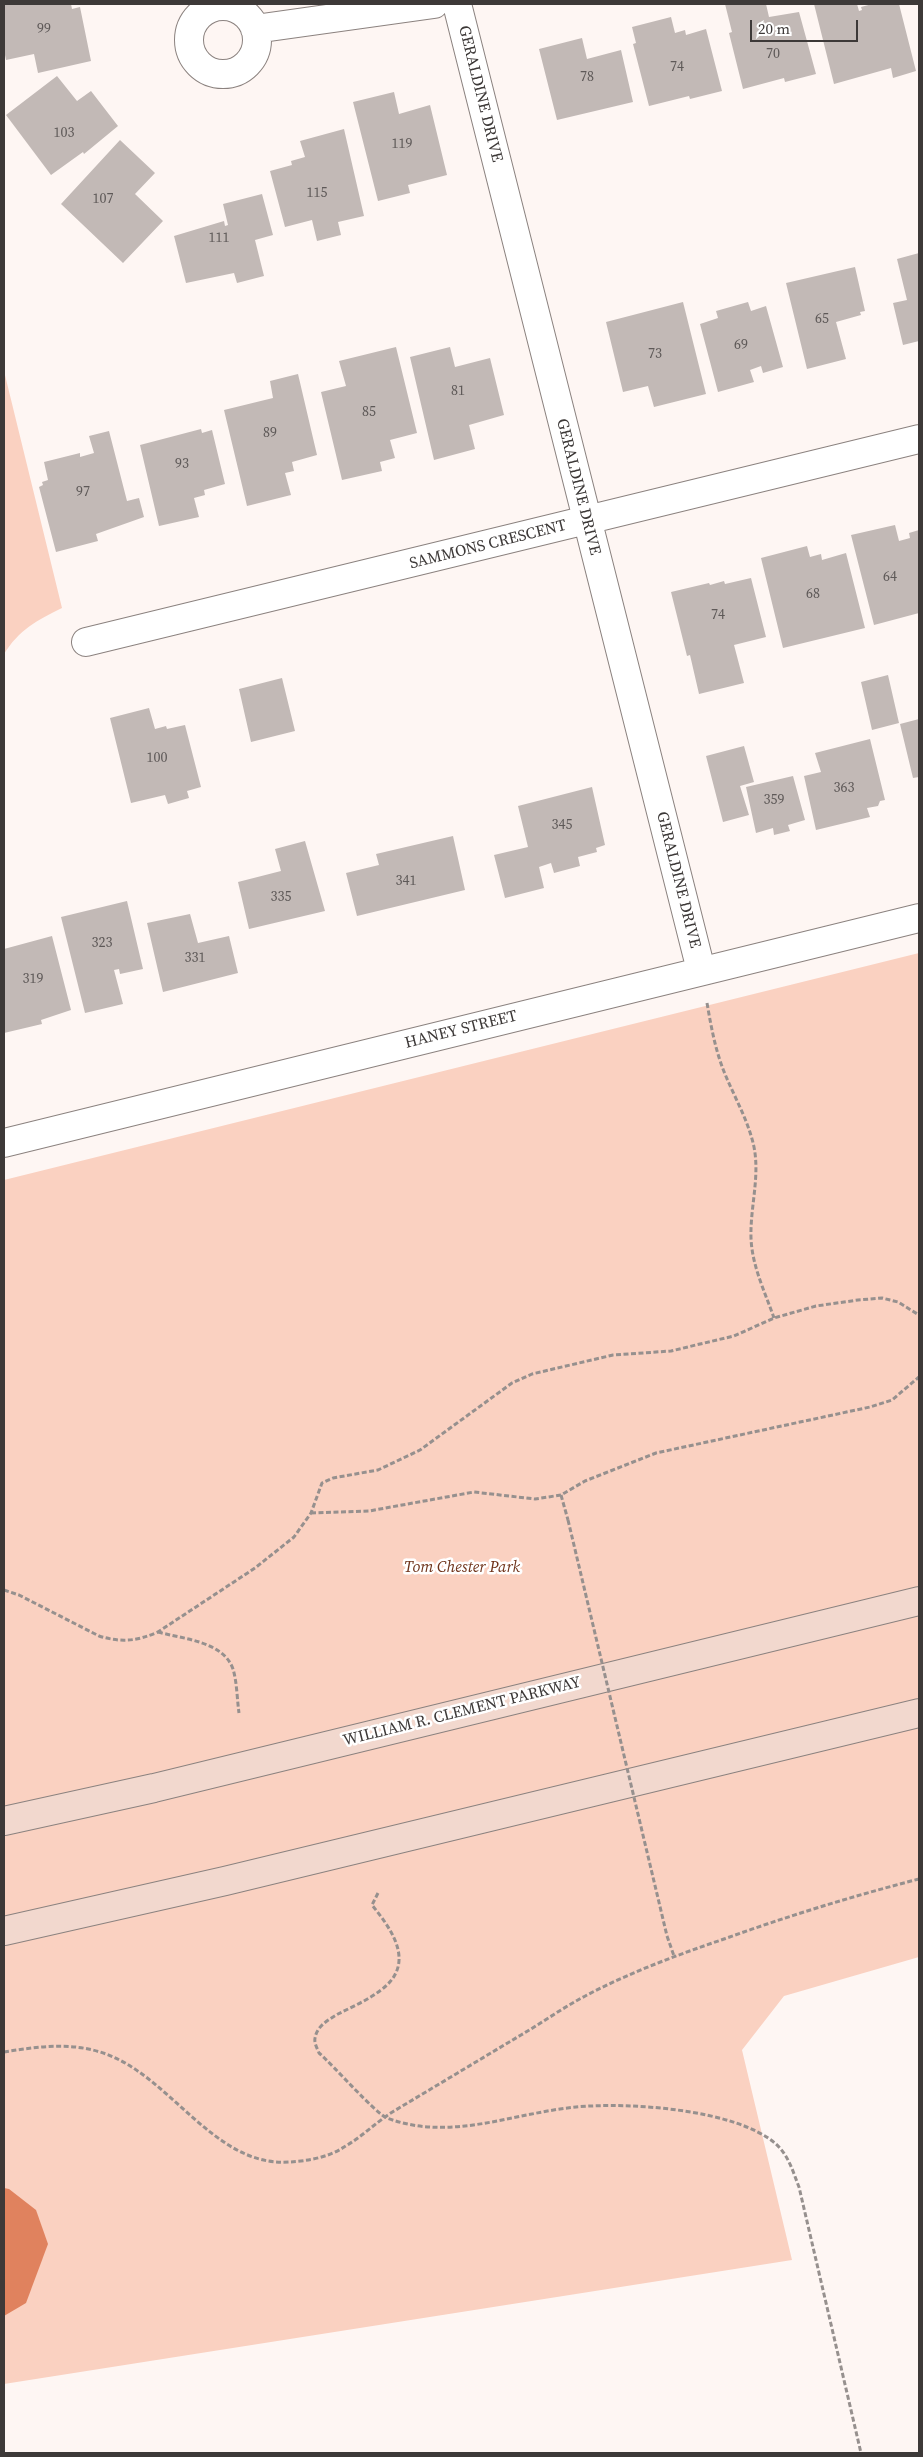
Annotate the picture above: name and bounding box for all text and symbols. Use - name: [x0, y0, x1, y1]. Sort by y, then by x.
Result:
- scale bar: [753, 10, 860, 42]
- text: 20 m: [758, 18, 790, 39]
- house number: 99: [37, 21, 51, 37]
- street label: GERALDINE DRIVE: [454, 24, 506, 164]
- house number: 70: [766, 46, 780, 62]
- house number: 74: [670, 59, 684, 75]
- house number: 78: [580, 69, 594, 85]
- house number: 103: [54, 125, 74, 141]
- house number: 119: [392, 136, 412, 152]
- house number: 115: [307, 185, 327, 201]
- house number: 107: [93, 191, 113, 207]
- house number: 111: [209, 230, 229, 246]
- house number: 65: [815, 311, 829, 327]
- house number: 69: [734, 337, 748, 353]
- house number: 73: [648, 346, 662, 362]
- house number: 81: [451, 383, 465, 399]
- house number: 85: [362, 404, 376, 420]
- street label: GERALDINE DRIVE: [552, 417, 604, 557]
- house number: 89: [263, 425, 277, 441]
- house number: 93: [175, 456, 189, 472]
- house number: 97: [76, 484, 90, 500]
- street label: SAMMONS CRESCENT: [408, 516, 568, 574]
- house number: 64: [883, 569, 897, 585]
- house number: 68: [806, 586, 820, 602]
- house number: 74: [711, 607, 725, 623]
- house number: 100: [147, 750, 167, 766]
- house number: 363: [834, 780, 854, 796]
- house number: 359: [764, 792, 784, 808]
- street label: GERALDINE DRIVE: [652, 810, 704, 950]
- house number: 345: [552, 817, 572, 833]
- house number: 341: [396, 873, 416, 889]
- house number: 335: [271, 889, 291, 905]
- house number: 323: [92, 935, 112, 951]
- house number: 331: [185, 950, 205, 966]
- house number: 319: [23, 971, 43, 987]
- street label: HANEY STREET: [403, 1007, 519, 1053]
- park label: Tom Chester Park: [404, 1558, 520, 1578]
- street label: WILLIAM R. CLEMENT PARKWAY: [341, 1673, 583, 1751]

